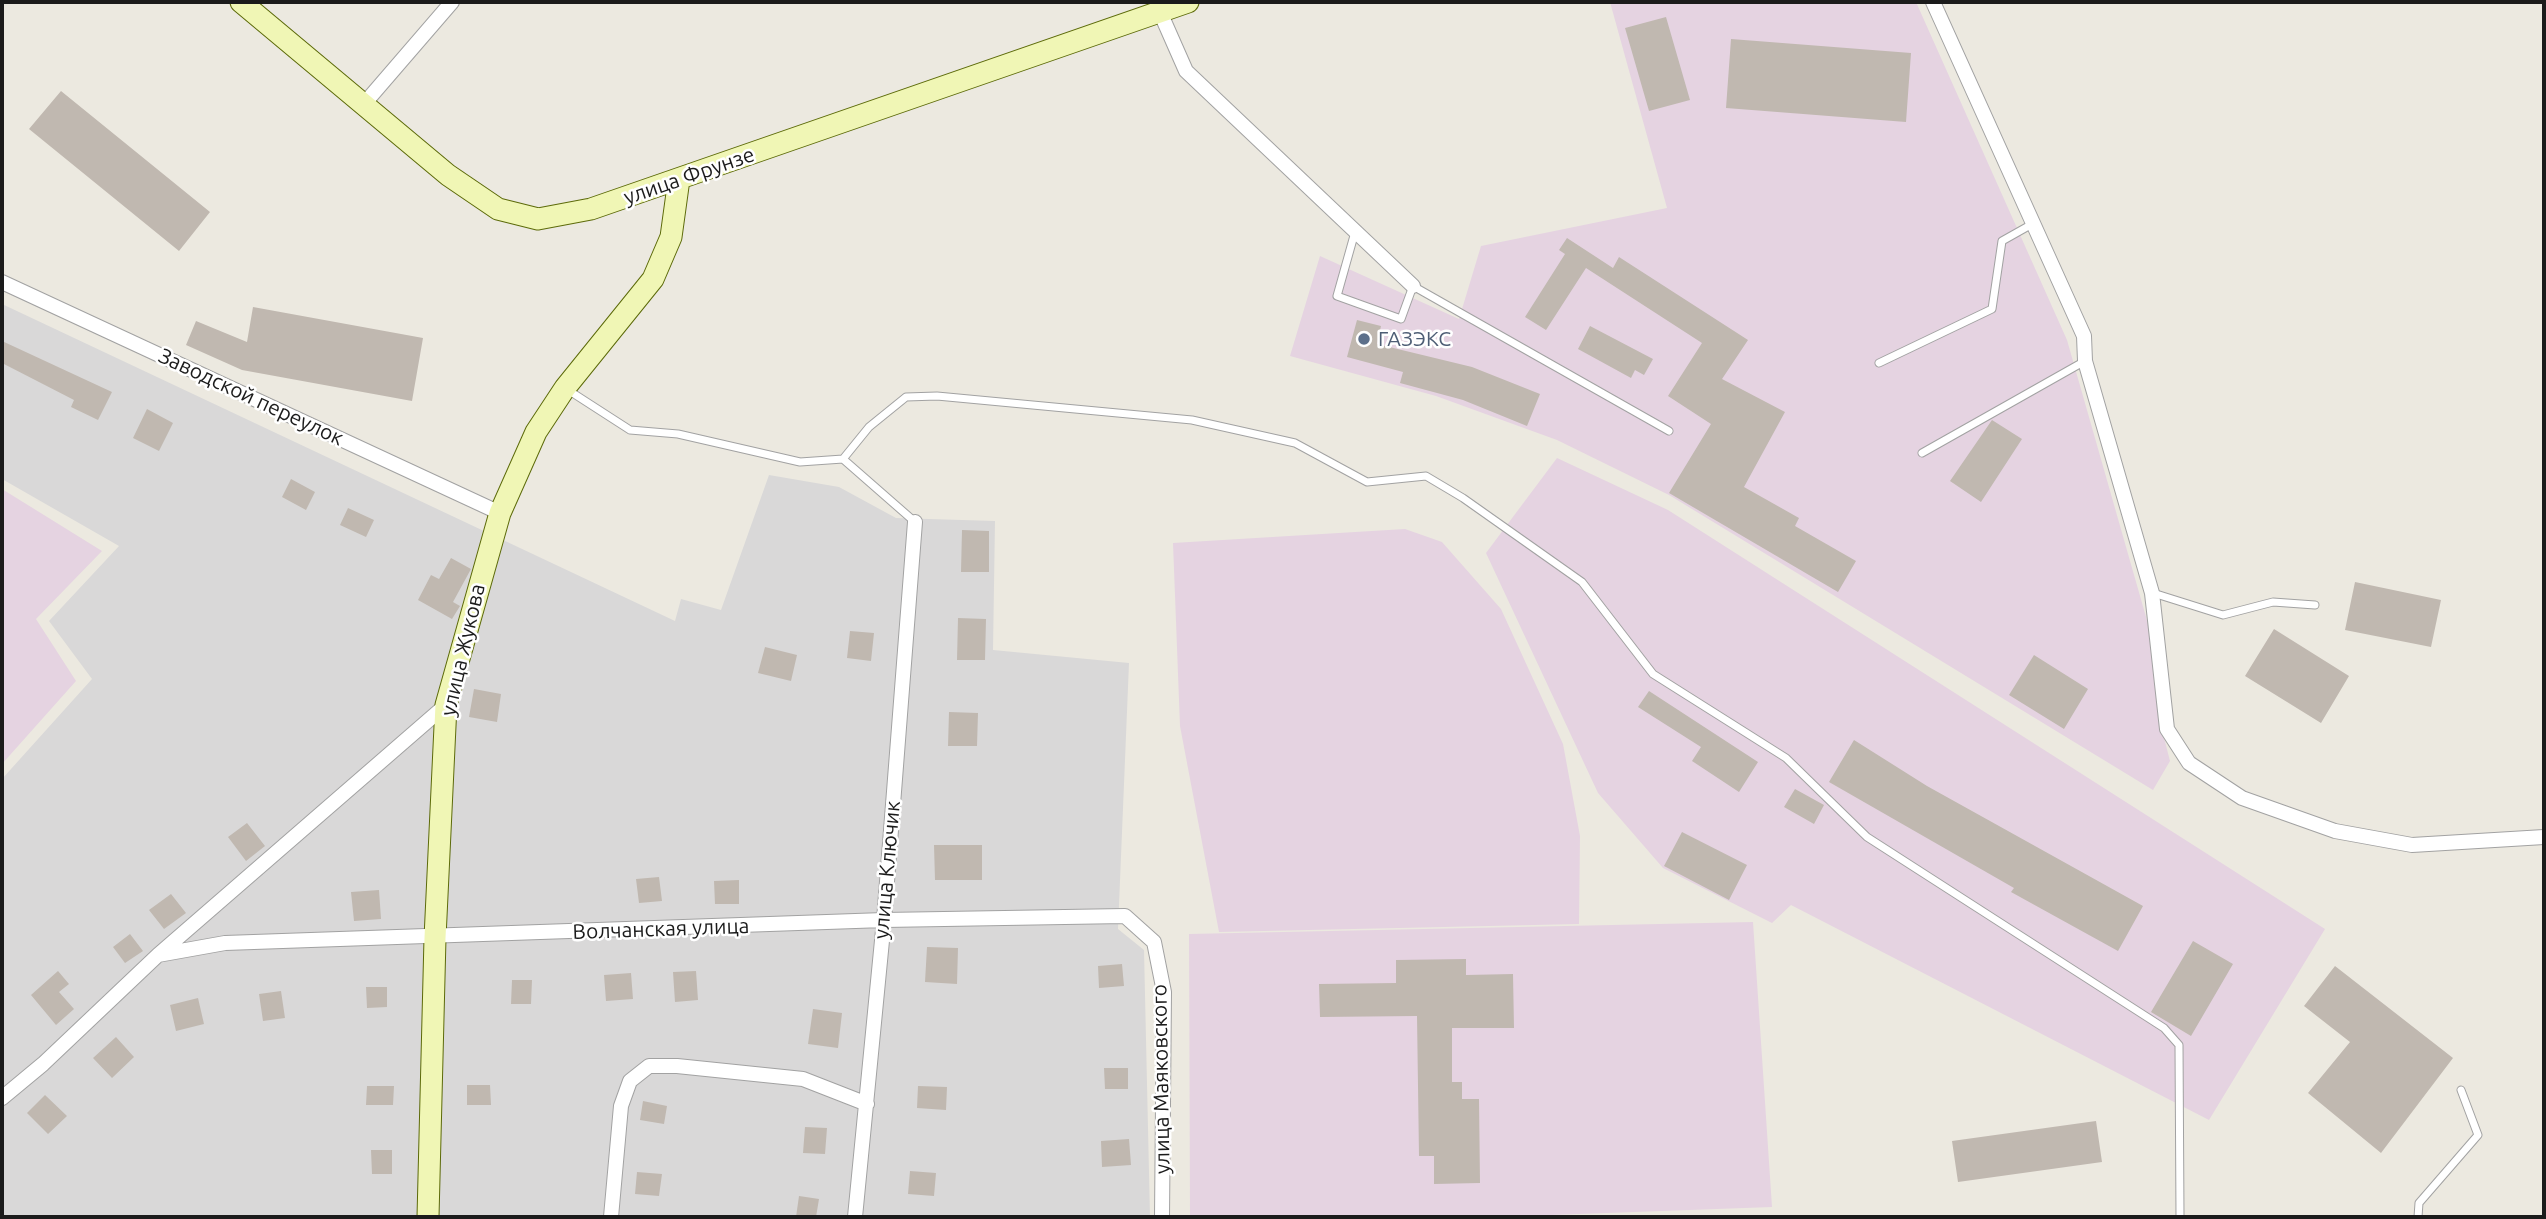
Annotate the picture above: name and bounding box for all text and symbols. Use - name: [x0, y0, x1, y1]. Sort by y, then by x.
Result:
- street label: улица Фрунзе: [620, 142, 758, 210]
- place label: ГАЗЭКС: [1378, 326, 1451, 352]
- marker: ГАЗЭКС: [1356, 331, 1372, 347]
- street label: Заводской переулок: [155, 343, 347, 451]
- street label: улица Жукова: [436, 581, 490, 719]
- street label: улица Ключик: [868, 800, 906, 940]
- street label: Волчанская улица: [572, 913, 750, 945]
- street label: улица Маяковского: [1147, 984, 1175, 1174]

